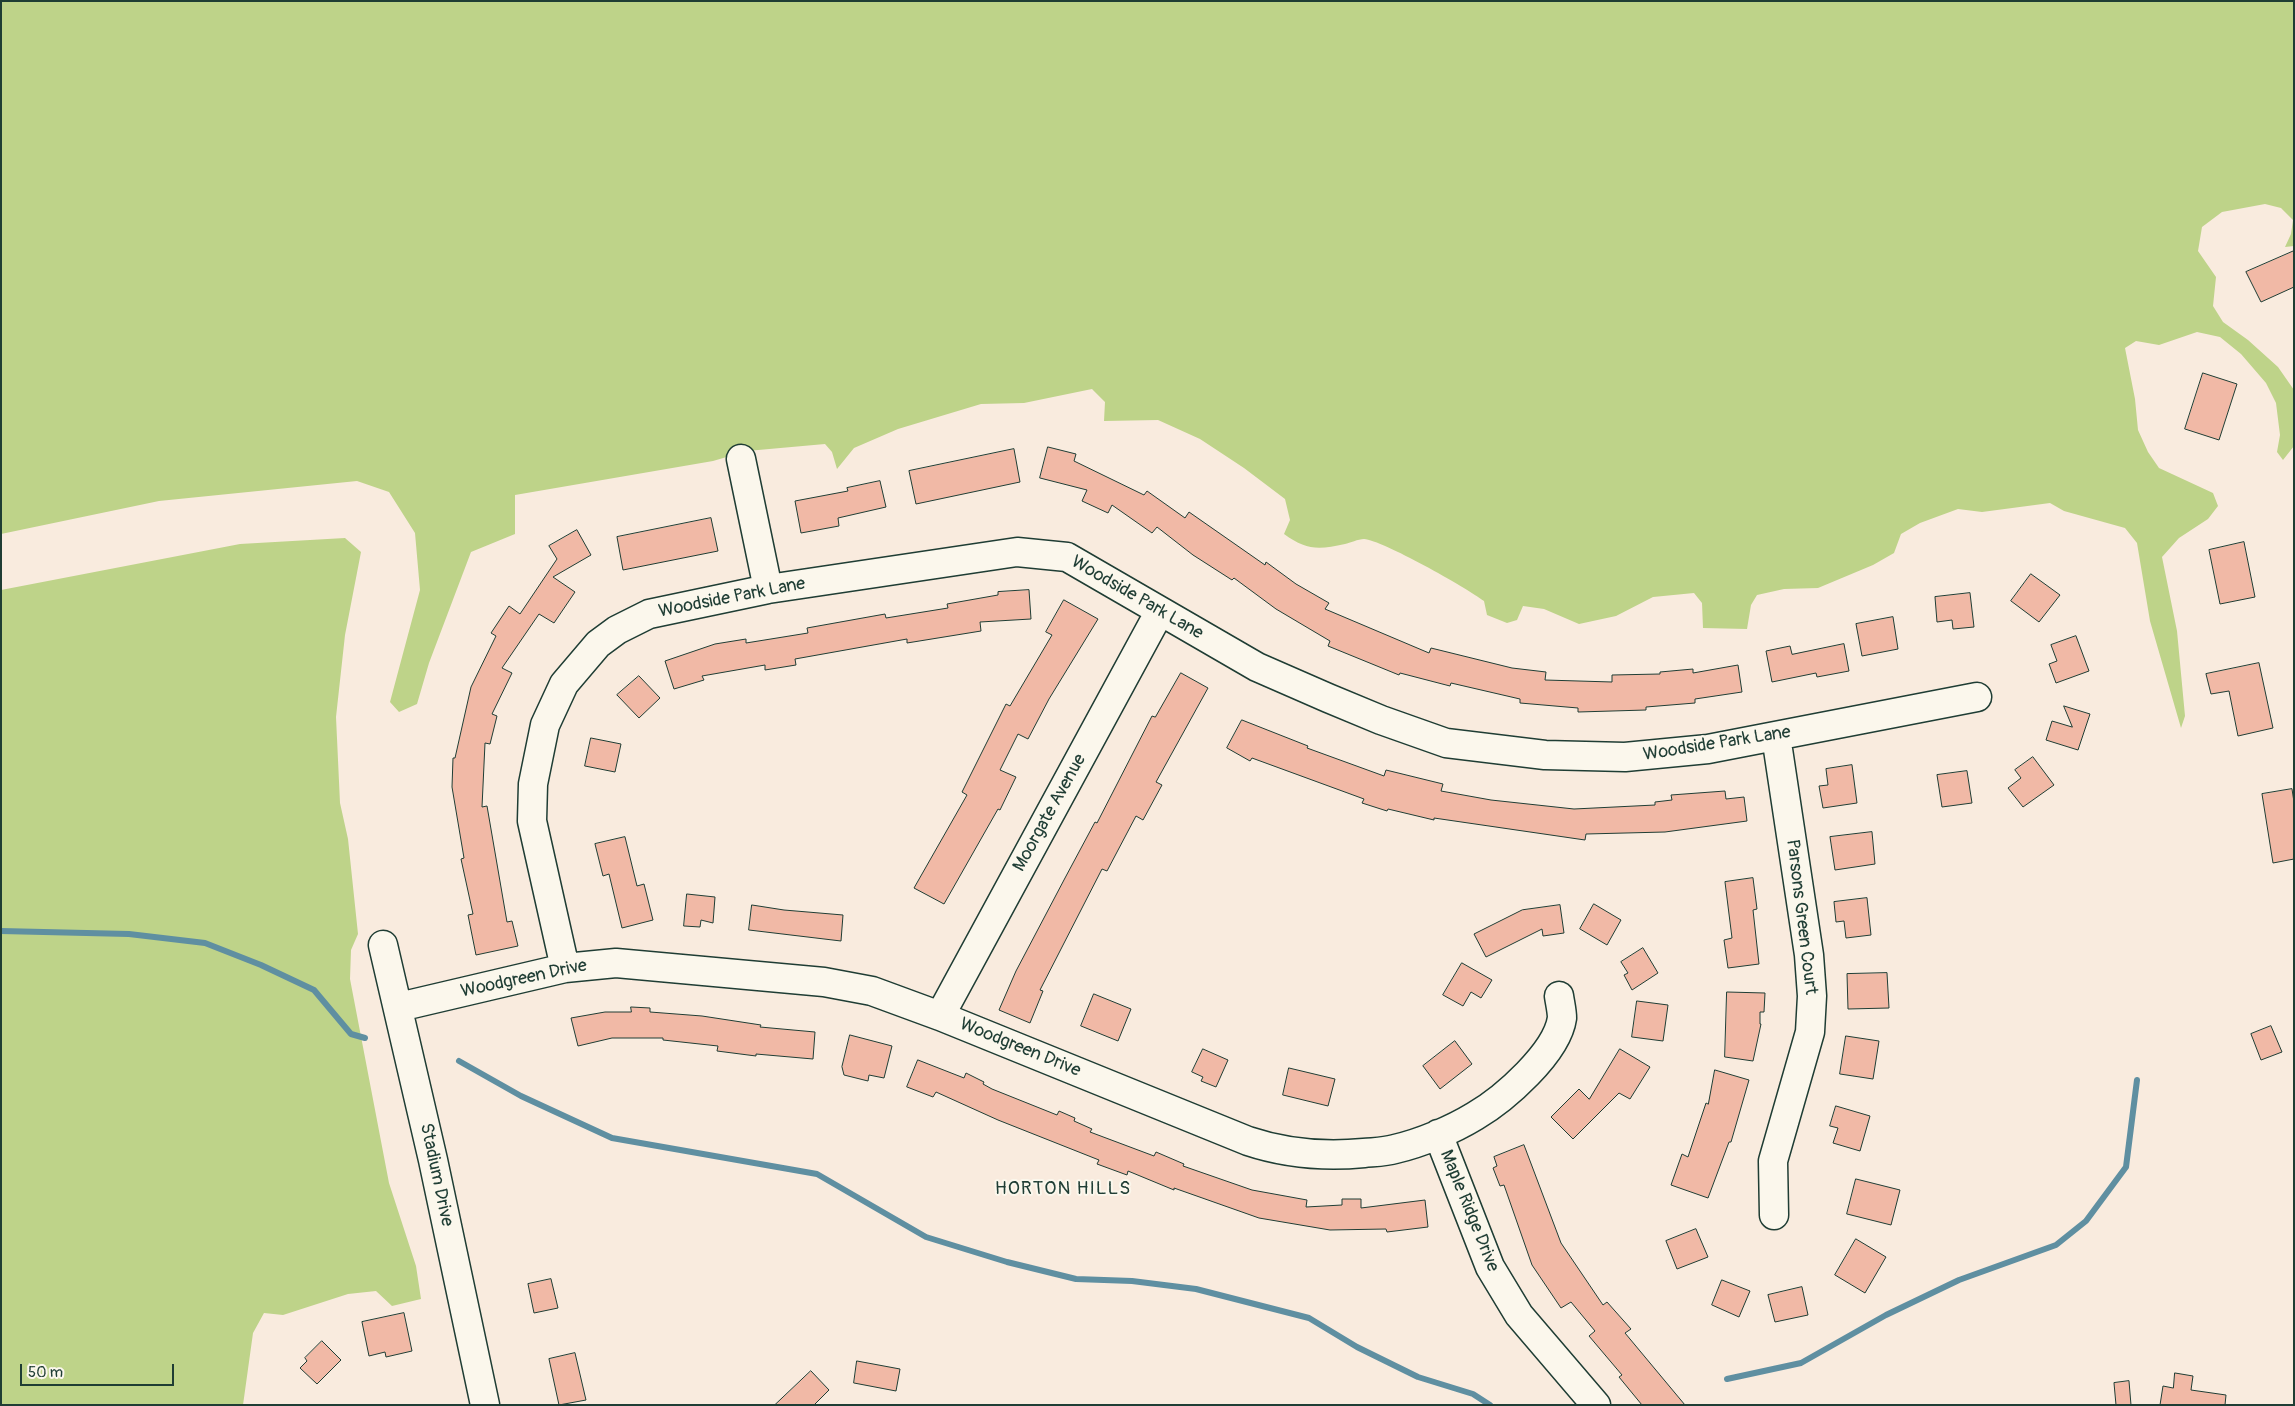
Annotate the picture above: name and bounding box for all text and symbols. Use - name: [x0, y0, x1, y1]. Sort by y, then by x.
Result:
- street label: Woodside Park Lane: [1067, 551, 1207, 645]
- street label: Woodside Park Lane: [657, 573, 807, 623]
- street label: Woodside Park Lane: [1642, 722, 1792, 766]
- street label: Moorgate Avenue: [1009, 750, 1091, 876]
- street label: Parsons Green Court: [1781, 838, 1821, 996]
- street label: Woodgreen Drive: [459, 955, 589, 1003]
- street label: Woodgreen Drive: [956, 1014, 1084, 1082]
- street label: Stadium Drive: [415, 1121, 457, 1229]
- street label: Maple Ridge Drive: [1435, 1147, 1503, 1275]
- district label: HORTON HILLS: [993, 1178, 1133, 1200]
- scale bar: [22, 1354, 176, 1386]
- text: 50 m: [28, 1363, 63, 1382]

